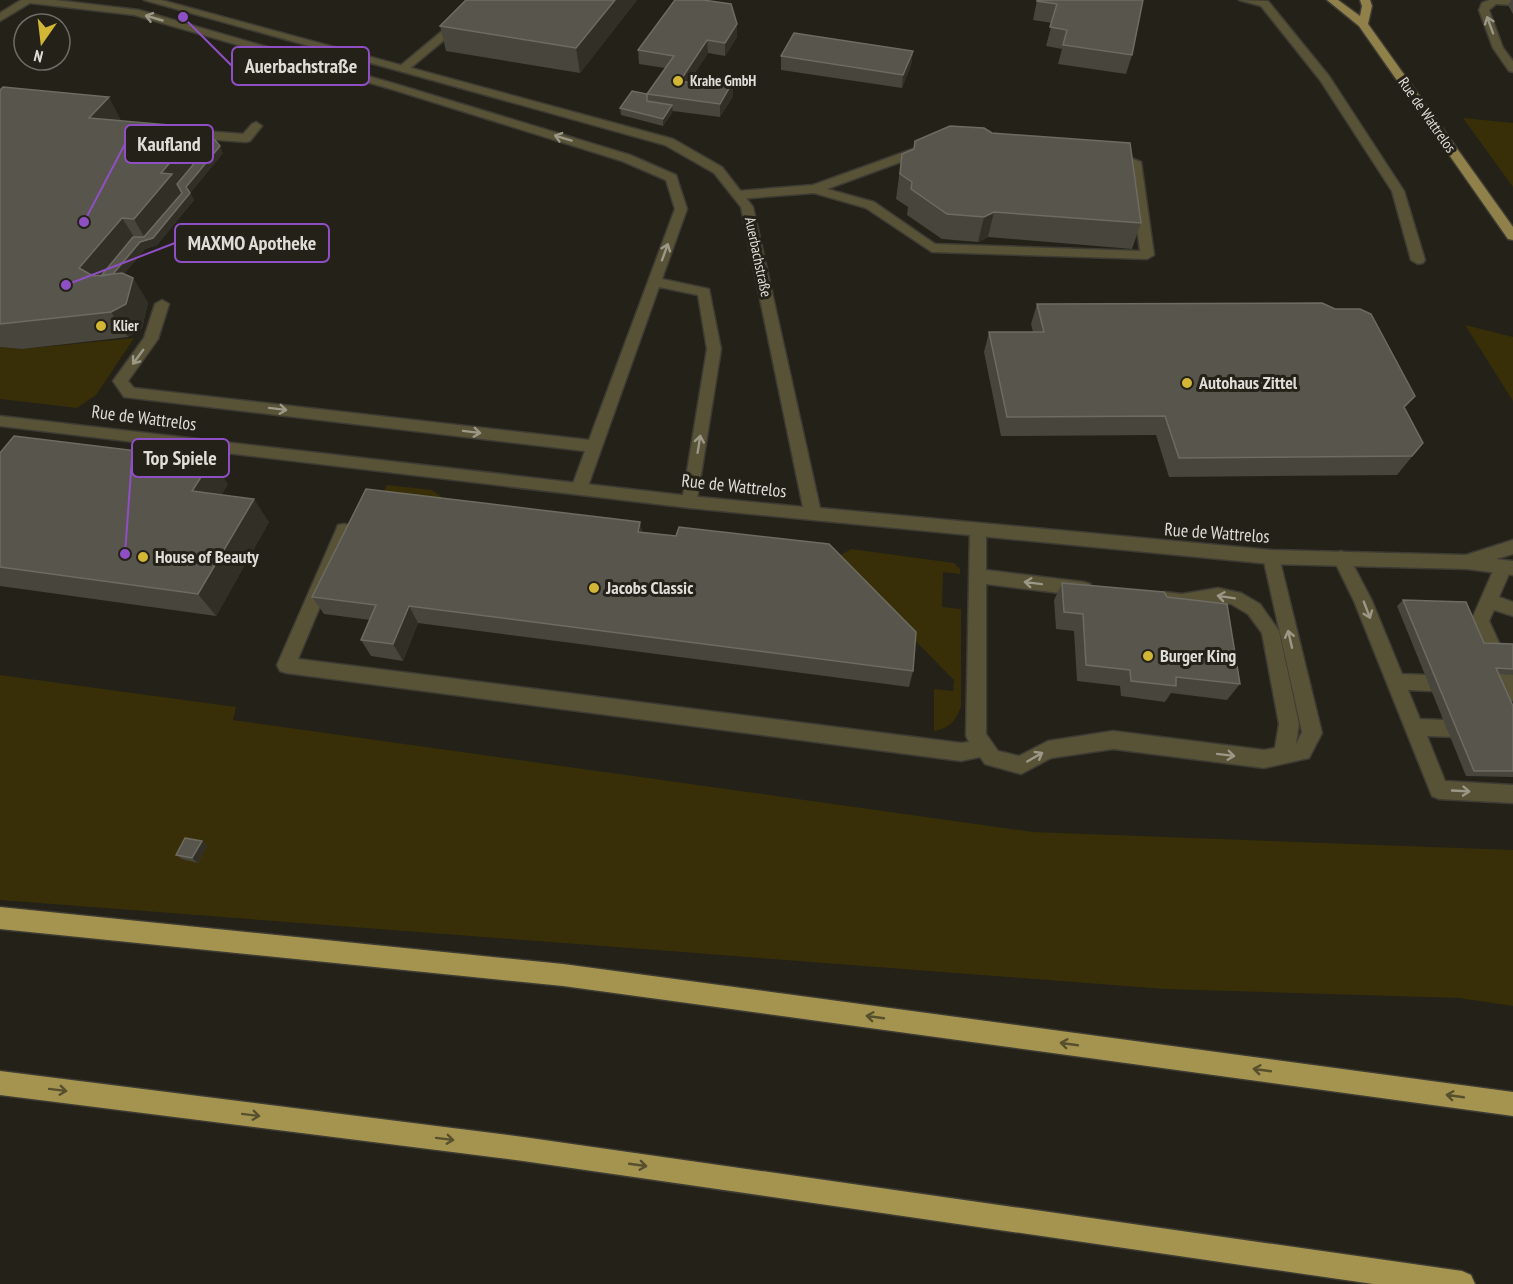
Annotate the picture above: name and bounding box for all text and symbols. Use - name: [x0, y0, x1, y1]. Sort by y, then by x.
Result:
- north arrow: [12, 12, 72, 72]
- one-way arrow: [145, 12, 164, 23]
- one-way arrow: [1483, 17, 1494, 35]
- text: N: [32, 46, 45, 67]
- callout: Auerbachstraße: [232, 47, 369, 85]
- text: Auerbachstraße: [244, 53, 357, 79]
- place label: Krahe GmbH: [690, 71, 756, 90]
- street label: Rue de Wattrelos: [1394, 73, 1460, 156]
- marker: Krahe GmbH: [671, 74, 685, 88]
- callout: Kaufland: [125, 125, 213, 163]
- text: Kaufland: [137, 131, 201, 157]
- one-way arrow: [554, 132, 573, 143]
- street label: Auerbachstraße: [741, 215, 776, 299]
- callout: MAXMO Apotheke: [175, 224, 329, 262]
- text: MAXMO Apotheke: [188, 230, 316, 256]
- one-way arrow: [660, 244, 671, 262]
- place label: Klier: [113, 316, 139, 335]
- marker: Klier: [94, 319, 108, 333]
- one-way arrow: [132, 348, 145, 364]
- place label: Autohaus Zittel: [1198, 371, 1298, 394]
- marker: Autohaus Zittel: [1180, 376, 1194, 390]
- street label: Rue de Wattrelos: [90, 400, 198, 435]
- one-way arrow: [267, 404, 287, 415]
- one-way arrow: [461, 427, 481, 438]
- one-way arrow: [694, 434, 705, 454]
- callout: Top Spiele: [132, 439, 229, 477]
- text: Top Spiele: [143, 445, 217, 471]
- street label: Rue de Wattrelos: [680, 469, 788, 502]
- street label: Rue de Wattrelos: [1164, 517, 1270, 548]
- place label: House of Beauty: [155, 545, 259, 568]
- marker: House of Beauty: [136, 550, 150, 564]
- place label: Jacobs Classic: [605, 576, 694, 599]
- one-way arrow: [1024, 577, 1044, 588]
- marker: Jacobs Classic: [587, 581, 601, 595]
- one-way arrow: [1217, 591, 1237, 602]
- one-way arrow: [1362, 601, 1373, 619]
- one-way arrow: [1284, 630, 1296, 649]
- place label: Burger King: [1160, 644, 1236, 667]
- marker: Burger King: [1141, 649, 1155, 663]
- one-way arrow: [1216, 749, 1235, 760]
- one-way arrow: [1026, 751, 1043, 763]
- one-way arrow: [1451, 786, 1471, 797]
- one-way arrow: [866, 1012, 886, 1023]
- one-way arrow: [1059, 1038, 1079, 1049]
- one-way arrow: [1252, 1064, 1272, 1075]
- one-way arrow: [48, 1085, 67, 1096]
- one-way arrow: [1446, 1090, 1465, 1101]
- one-way arrow: [241, 1109, 261, 1120]
- one-way arrow: [435, 1134, 454, 1145]
- one-way arrow: [628, 1160, 648, 1171]

